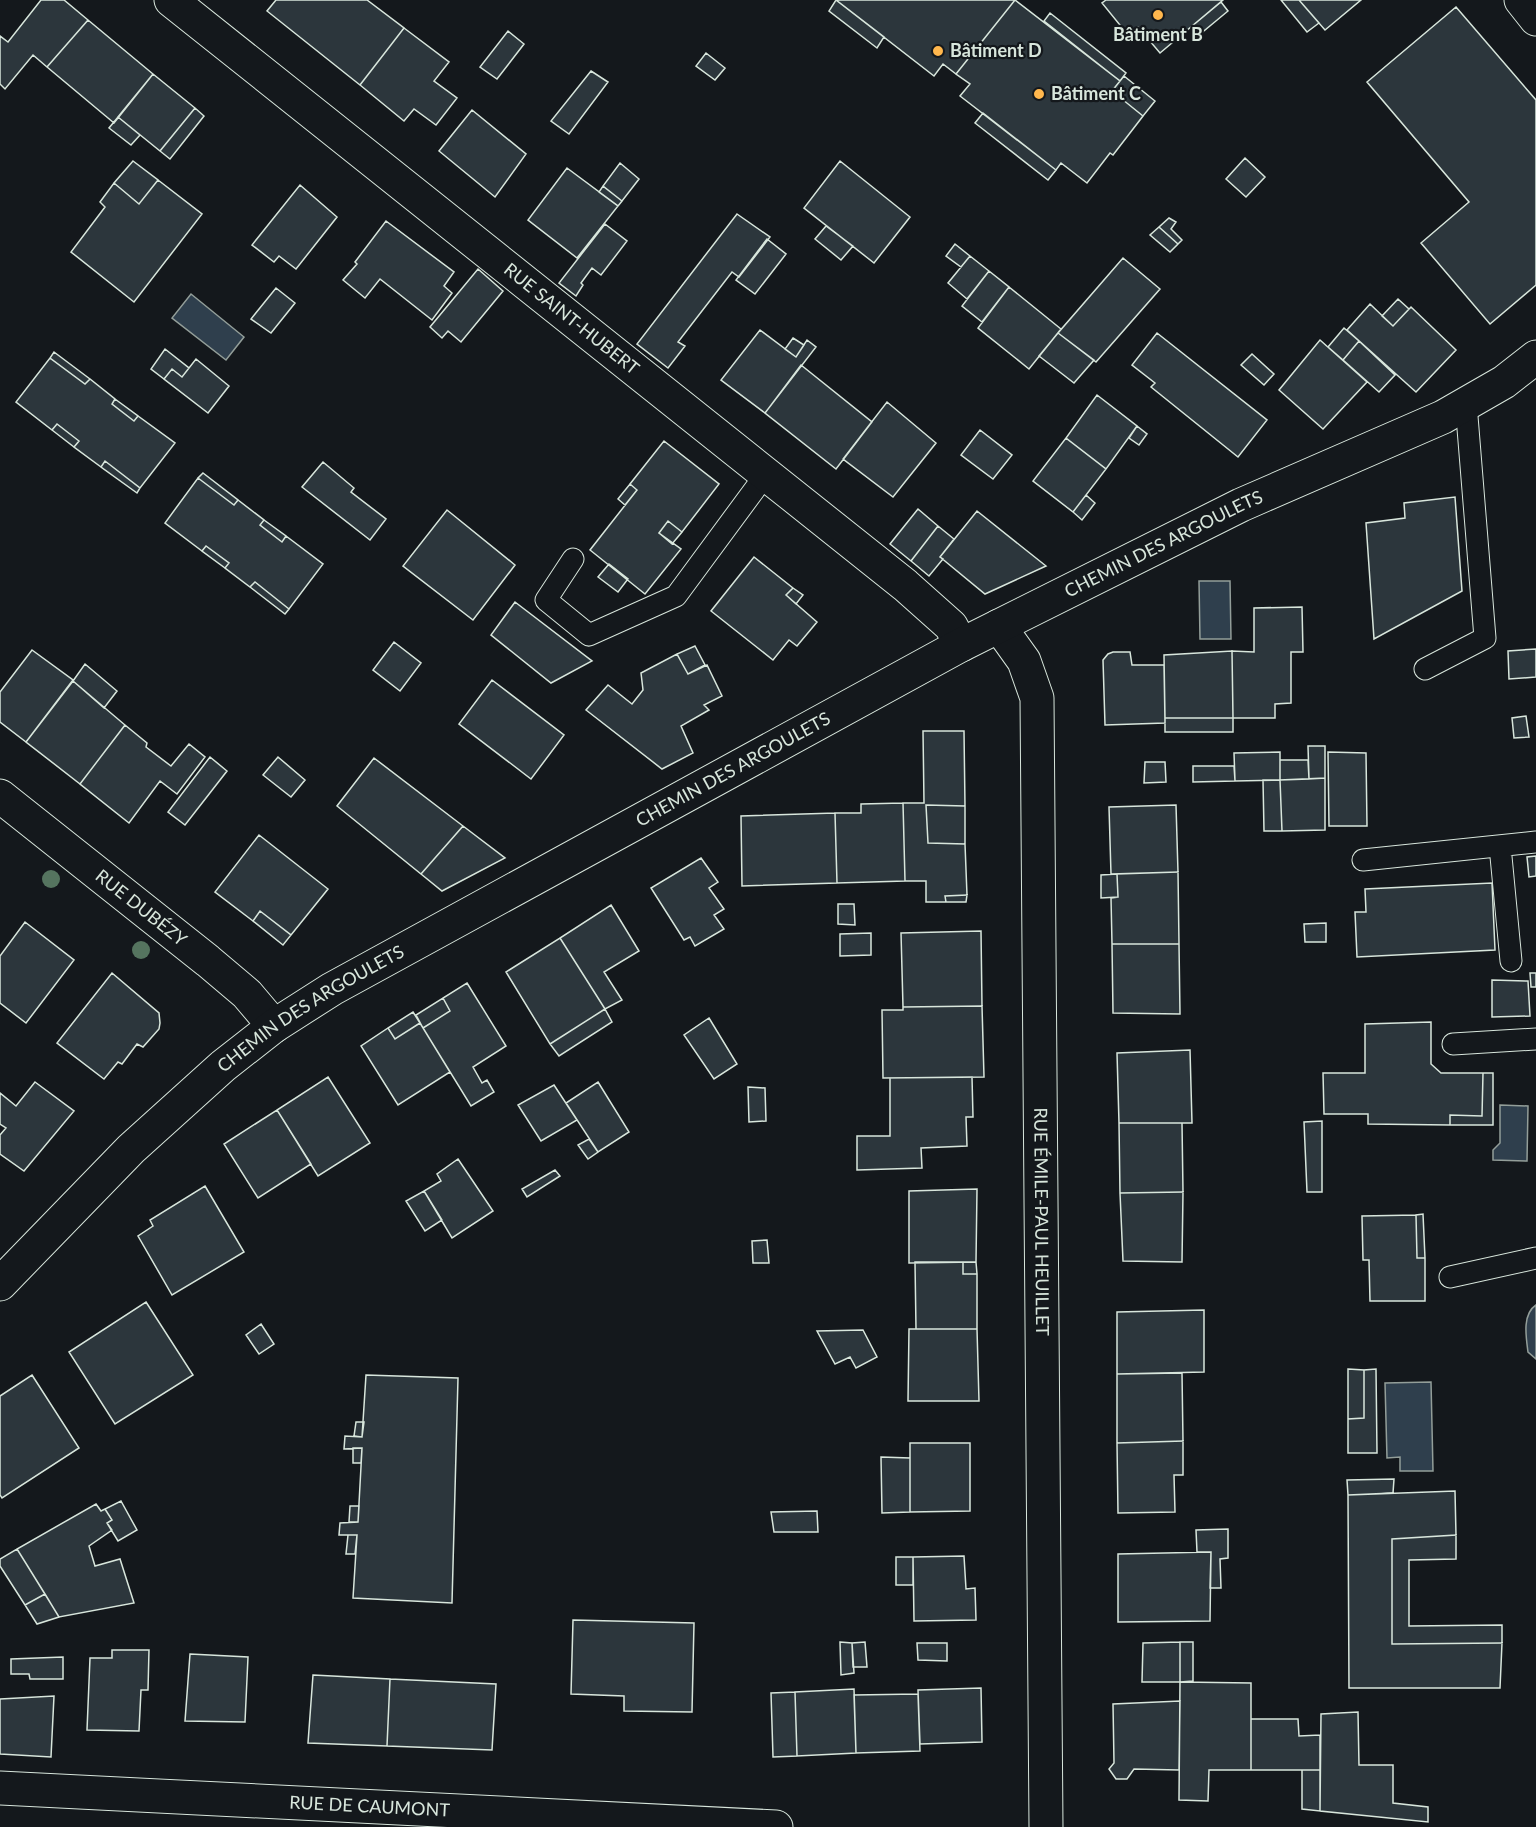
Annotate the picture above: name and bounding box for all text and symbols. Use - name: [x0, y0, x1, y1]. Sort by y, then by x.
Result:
- marker: Bâtiment B: [1151, 8, 1165, 22]
- place label: Bâtiment B: [1113, 23, 1203, 45]
- place label: Bâtiment D: [950, 39, 1042, 61]
- marker: Bâtiment D: [931, 44, 945, 58]
- place label: Bâtiment C: [1051, 82, 1141, 104]
- marker: Bâtiment C: [1032, 87, 1046, 101]
- street label: RUE SAINT-HUBERT: [500, 258, 644, 379]
- street label: CHEMIN DES ARGOULETS: [1061, 485, 1266, 602]
- street label: CHEMIN DES ARGOULETS: [632, 707, 834, 831]
- street label: RUE DUBÉZY: [91, 864, 192, 951]
- street label: CHEMIN DES ARGOULETS: [212, 940, 407, 1076]
- street label: RUE ÉMILE-PAUL HEUILLET: [1030, 1107, 1054, 1336]
- street label: RUE DE CAUMONT: [289, 1791, 451, 1821]

